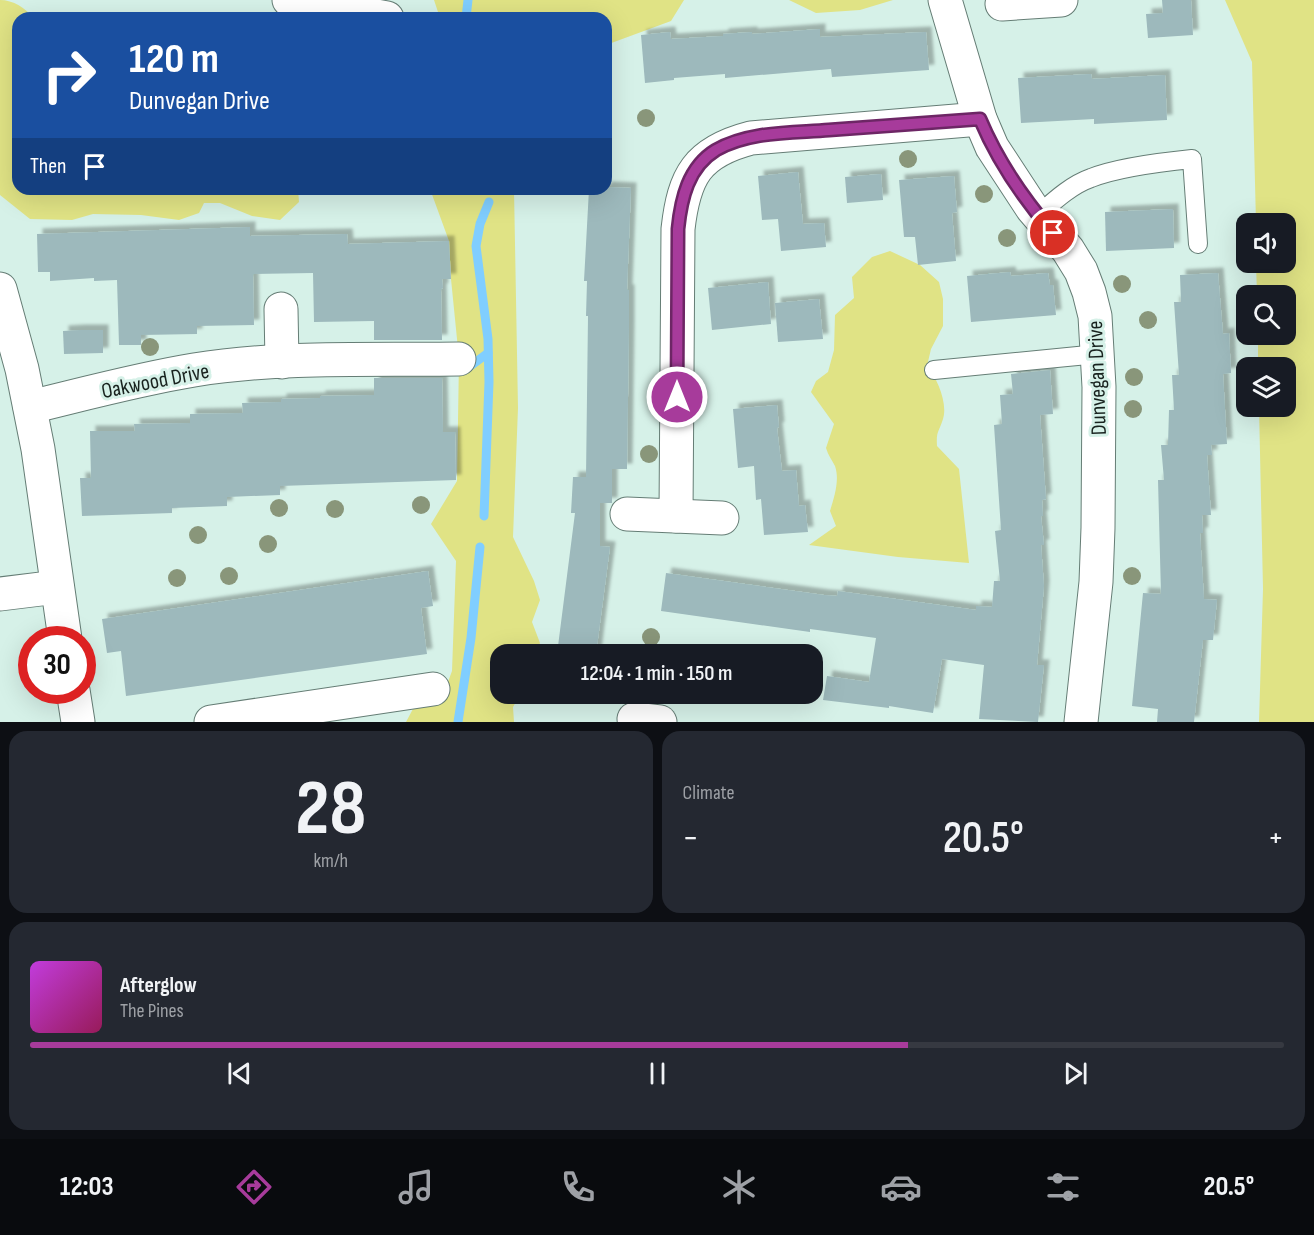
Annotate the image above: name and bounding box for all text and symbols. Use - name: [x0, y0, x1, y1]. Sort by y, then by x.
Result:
- text: 120 m: [129, 34, 219, 85]
- icon: right: [30, 36, 108, 114]
- text: Dunvegan Drive: [129, 85, 270, 117]
- icon: arrive: [78, 150, 111, 183]
- text: Then: [30, 153, 66, 180]
- pin: [1027, 207, 1078, 258]
- map controls: [1236, 213, 1296, 417]
- button: sound: [1236, 213, 1296, 273]
- icon: arrive: [1036, 216, 1069, 249]
- button: search: [1236, 285, 1296, 345]
- street label: Dunvegan Drive: [1082, 320, 1113, 436]
- button: layers: [1236, 357, 1296, 417]
- street label: Oakwood Drive: [99, 358, 211, 405]
- position arrow: [645, 365, 709, 429]
- speed limit sign: 30: [18, 626, 96, 704]
- text: 12:04 · 1 min · 150 m: [581, 660, 732, 687]
- text: 28: [295, 763, 366, 856]
- text: Climate: [683, 781, 735, 805]
- text: 20.5°: [943, 811, 1024, 866]
- text: −: [683, 818, 699, 858]
- text: +: [1268, 818, 1284, 858]
- text: km/h: [313, 849, 348, 873]
- text: Afterglow: [120, 972, 197, 999]
- text: The Pines: [120, 999, 184, 1023]
- icon: previous: [223, 1057, 256, 1090]
- icon: pause: [641, 1057, 674, 1090]
- icon: next: [1059, 1057, 1092, 1090]
- icon: directions: [233, 1166, 275, 1208]
- icon: music: [395, 1166, 437, 1208]
- icon: phone: [557, 1166, 599, 1208]
- icon: climate: [718, 1166, 760, 1208]
- icon: car: [880, 1166, 922, 1208]
- icon: filters: [1042, 1166, 1084, 1208]
- text: 12:03: [60, 1171, 114, 1203]
- text: 20.5°: [1204, 1171, 1254, 1203]

